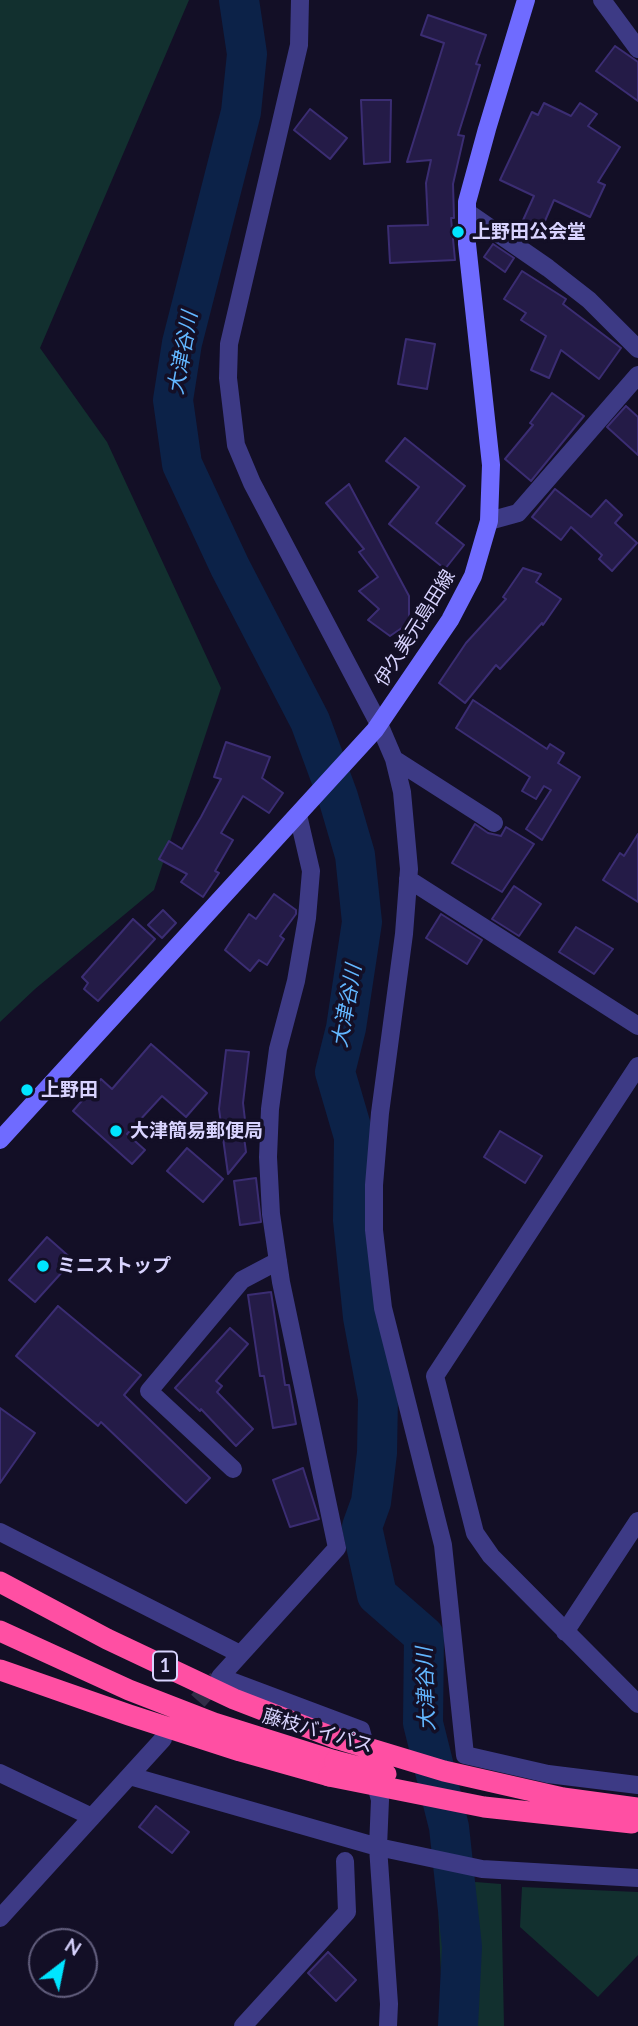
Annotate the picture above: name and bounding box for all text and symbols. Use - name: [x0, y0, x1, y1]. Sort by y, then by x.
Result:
- place label: 上野田公会堂: [472, 221, 586, 243]
- marker: 上野田公会堂: [450, 224, 466, 240]
- water label: 大津谷川: [163, 309, 203, 397]
- street label: 伊久美元島田線: [370, 566, 460, 690]
- water label: 大津谷川: [327, 962, 367, 1050]
- place label: 上野田: [41, 1079, 98, 1101]
- marker: 上野田: [19, 1082, 35, 1098]
- place label: 大津簡易郵便局: [130, 1120, 263, 1142]
- marker: 大津簡易郵便局: [108, 1123, 124, 1139]
- place label: ミニストップ: [57, 1255, 171, 1277]
- marker: ミニストップ: [35, 1258, 51, 1274]
- water label: 大津谷川: [412, 1647, 440, 1731]
- road number: 1: [153, 1652, 177, 1680]
- street label: 藤枝バイパス: [260, 1704, 376, 1758]
- north arrow: [28, 1928, 98, 1998]
- text: N: [61, 1933, 86, 1960]

